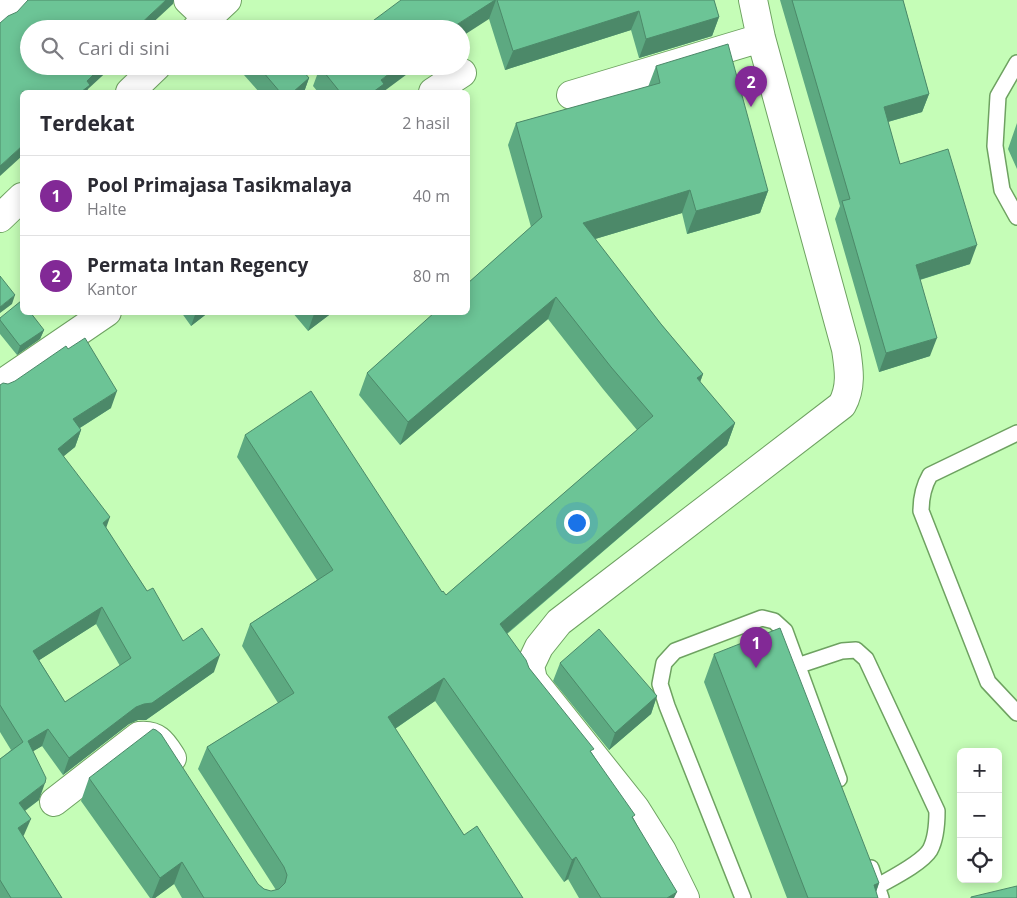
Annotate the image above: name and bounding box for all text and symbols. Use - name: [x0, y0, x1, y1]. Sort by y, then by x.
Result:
- search box: [20, 20, 470, 75]
- icon: search: [38, 34, 66, 62]
- text: Cari di sini: [78, 35, 170, 61]
- pin: 2: [735, 66, 767, 107]
- text: Terdekat: [40, 109, 135, 137]
- text: 2 hasil: [402, 112, 450, 134]
- text: Pool Primajasa Tasikmalaya: [87, 172, 352, 198]
- text: 1: [51, 185, 61, 207]
- text: 40 m: [413, 185, 450, 207]
- text: Halte: [87, 198, 126, 220]
- text: Permata Intan Regency: [87, 252, 308, 278]
- text: 2: [51, 265, 61, 287]
- text: 80 m: [413, 265, 450, 287]
- text: Kantor: [87, 278, 137, 300]
- your location: [564, 510, 590, 536]
- pin: 1: [740, 627, 772, 668]
- map controls: [957, 748, 1002, 883]
- button: +: [957, 748, 1002, 793]
- button: −: [957, 793, 1002, 838]
- button: locate: [957, 838, 1002, 883]

